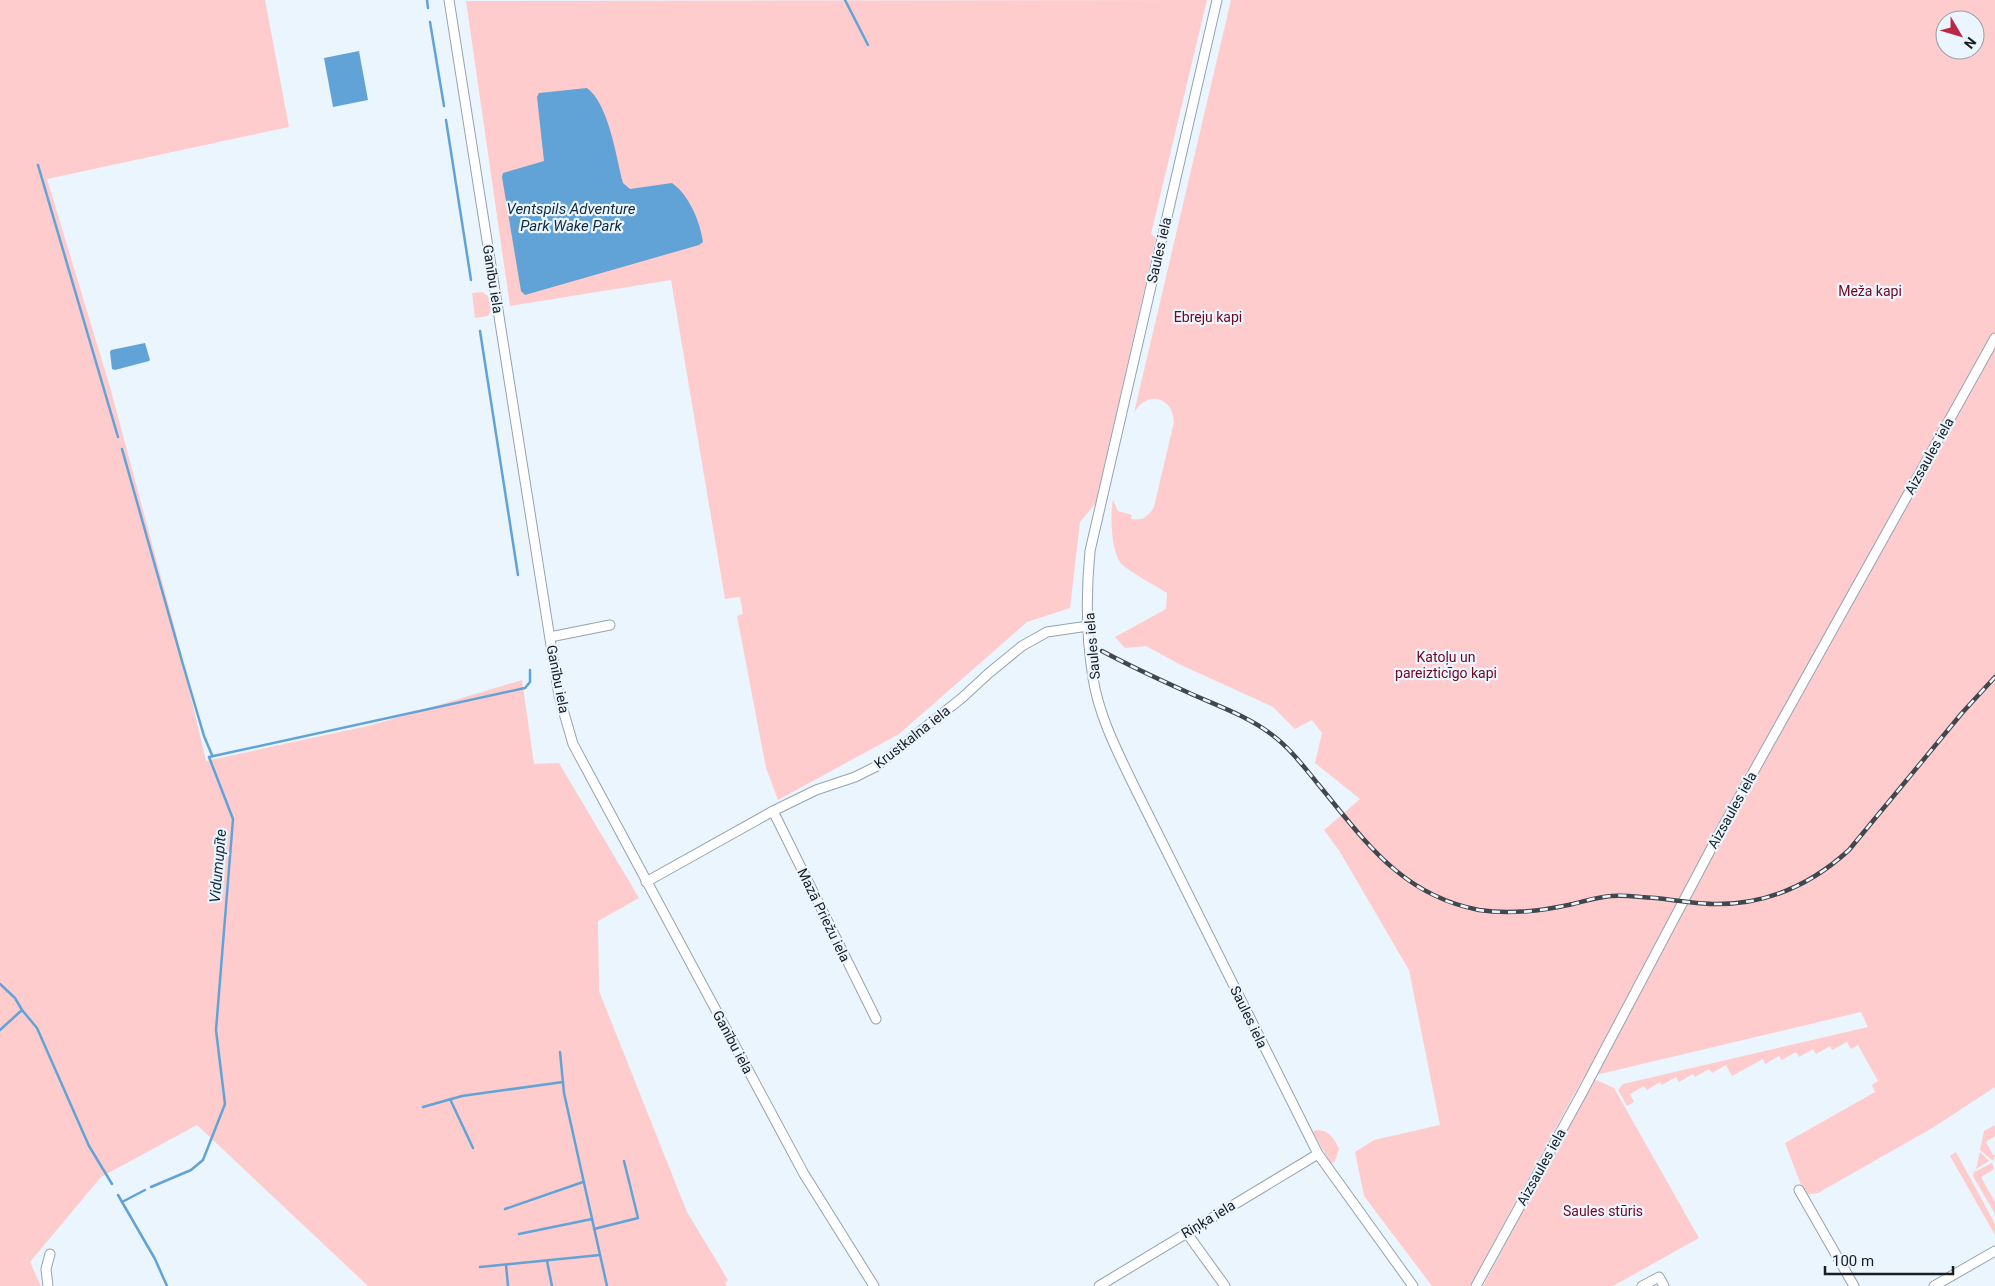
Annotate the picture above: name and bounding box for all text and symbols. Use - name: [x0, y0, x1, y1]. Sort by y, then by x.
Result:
- north arrow: [1935, 10, 1985, 60]
- text: N: [1961, 34, 1980, 52]
- water label: Ventspils Adventure Park Wake Park: [506, 200, 636, 235]
- street label: Saules iela: [1144, 216, 1174, 284]
- street label: Ganību iela: [480, 244, 506, 314]
- park label: Meža kapi: [1838, 283, 1902, 299]
- park label: Ebreju kapi: [1174, 309, 1242, 325]
- street label: Aizsaules iela: [1901, 415, 1957, 497]
- street label: Saules iela: [1081, 612, 1103, 680]
- street label: Ganību iela: [544, 643, 572, 715]
- park label: Katoļu un pareizticīgo kapi: [1395, 649, 1497, 681]
- street label: Krustkalna iela: [871, 702, 953, 772]
- street label: Aizsaules iela: [1704, 769, 1760, 851]
- water label: Vidumupīte: [206, 828, 230, 904]
- street label: Mazā Priežu iela: [794, 866, 854, 964]
- street label: Saules iela: [1227, 983, 1271, 1051]
- street label: Ganību iela: [710, 1008, 756, 1076]
- street label: Aizsaules iela: [1513, 1126, 1569, 1208]
- street label: Riņķa iela: [1178, 1197, 1238, 1242]
- park label: Saules stūris: [1563, 1203, 1643, 1219]
- scale bar: [1825, 1244, 1952, 1276]
- text: 100 m: [1832, 1252, 1874, 1270]

